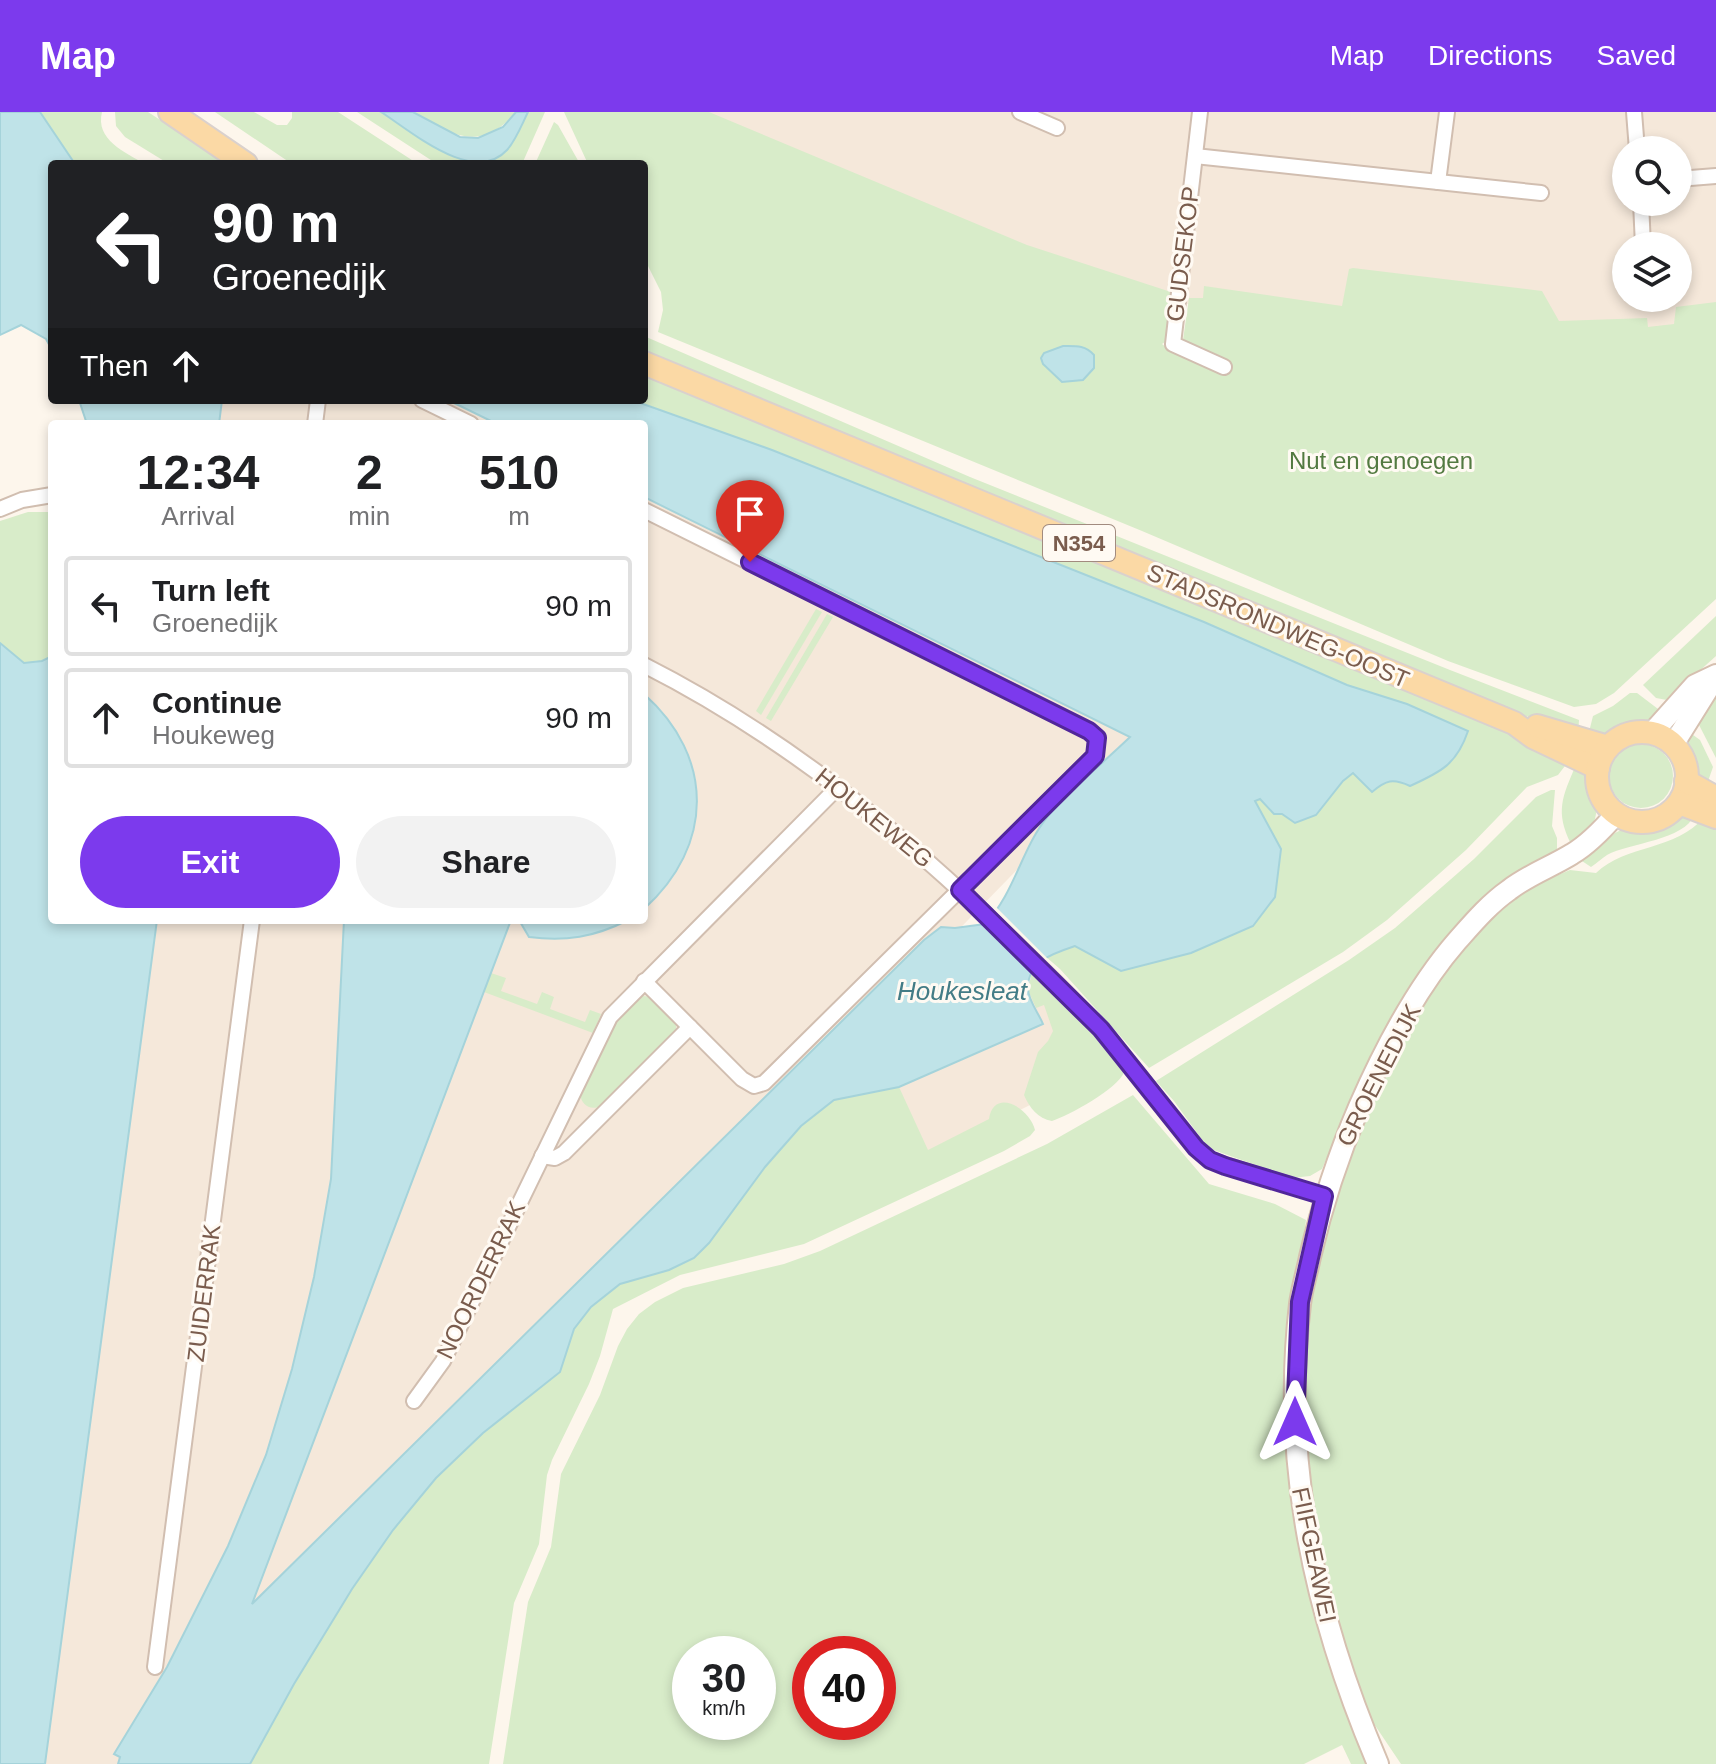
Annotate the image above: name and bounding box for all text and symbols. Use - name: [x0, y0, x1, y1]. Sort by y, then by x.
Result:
- text: Map: [40, 35, 116, 77]
- text: Map: [1330, 40, 1384, 71]
- text: Directions: [1428, 40, 1553, 71]
- text: Saved: [1597, 40, 1676, 71]
- map controls: [1612, 136, 1692, 312]
- button: search: [1612, 136, 1692, 216]
- street label: GUDSEKOP: [1161, 185, 1204, 323]
- text: 90 m: [212, 191, 340, 254]
- icon: left: [80, 192, 184, 296]
- button: layers: [1612, 232, 1692, 312]
- text: Groenedijk: [212, 257, 386, 298]
- icon: ahead: [164, 344, 208, 388]
- text: Then: [80, 349, 148, 382]
- text: 12:34: [137, 446, 260, 499]
- text: 2: [356, 446, 383, 499]
- text: 510: [479, 446, 559, 499]
- park label: Nut en genoegen: [1289, 447, 1473, 474]
- pin: [716, 480, 784, 562]
- icon: arrive: [728, 492, 772, 536]
- text: Arrival: [161, 501, 235, 531]
- text: min: [348, 501, 390, 531]
- text: m: [508, 501, 530, 531]
- road number: N354: [1043, 525, 1115, 561]
- street label: STADSRONDWEG-OOST: [1143, 558, 1414, 693]
- text: Turn left: [152, 574, 270, 607]
- icon: left: [84, 584, 128, 628]
- text: 90 m: [545, 589, 612, 622]
- text: Groenedijk: [152, 608, 278, 638]
- text: Continue: [152, 686, 282, 719]
- icon: ahead: [84, 696, 128, 740]
- text: 90 m: [545, 701, 612, 734]
- text: Houkeweg: [152, 720, 275, 750]
- street label: HOUKEWEG: [810, 762, 938, 873]
- button: Exit: [80, 816, 340, 908]
- button: Share: [356, 816, 616, 908]
- water label: Houkesleat: [897, 976, 1029, 1006]
- street label: GROENEDIJK: [1331, 999, 1426, 1150]
- street label: NOORDERRAK: [431, 1197, 530, 1363]
- street label: ZUIDERRAK: [182, 1222, 225, 1363]
- position arrow: [1253, 1380, 1337, 1464]
- street label: FIIFGEAWEI: [1287, 1485, 1342, 1625]
- speed limit sign: 40: [792, 1636, 896, 1740]
- text: 30: [702, 1656, 746, 1700]
- text: km/h: [702, 1697, 746, 1719]

